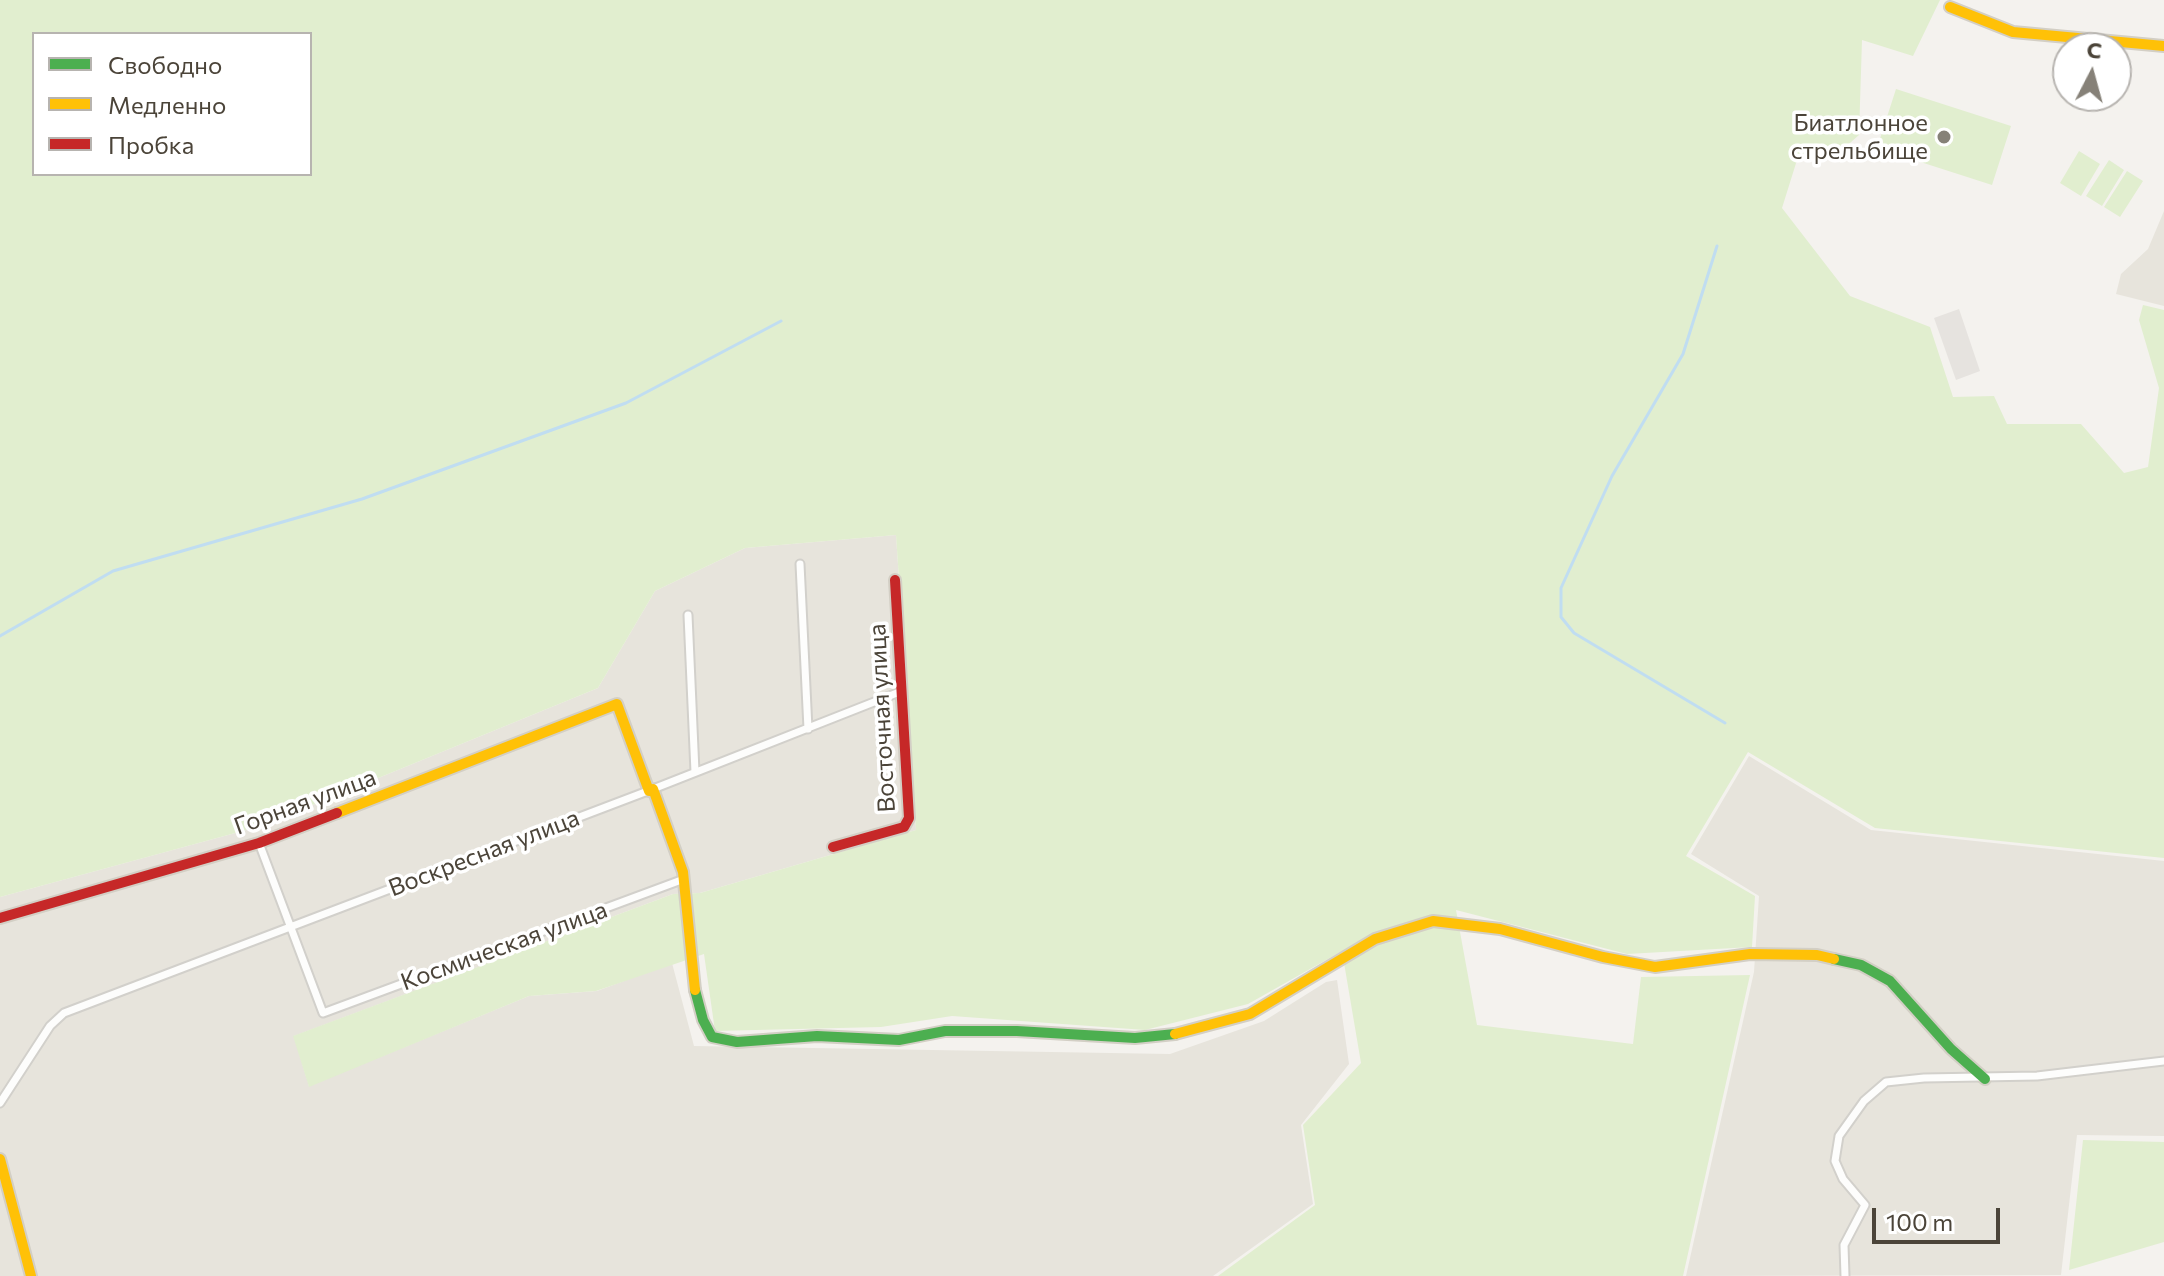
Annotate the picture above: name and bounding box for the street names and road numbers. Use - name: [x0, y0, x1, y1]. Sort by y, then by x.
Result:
- street label: Восточная улица: [863, 623, 901, 813]
- street label: Горная улица: [230, 763, 380, 841]
- street label: Воскресная улица: [385, 803, 583, 903]
- street label: Космическая улица: [397, 895, 611, 997]

